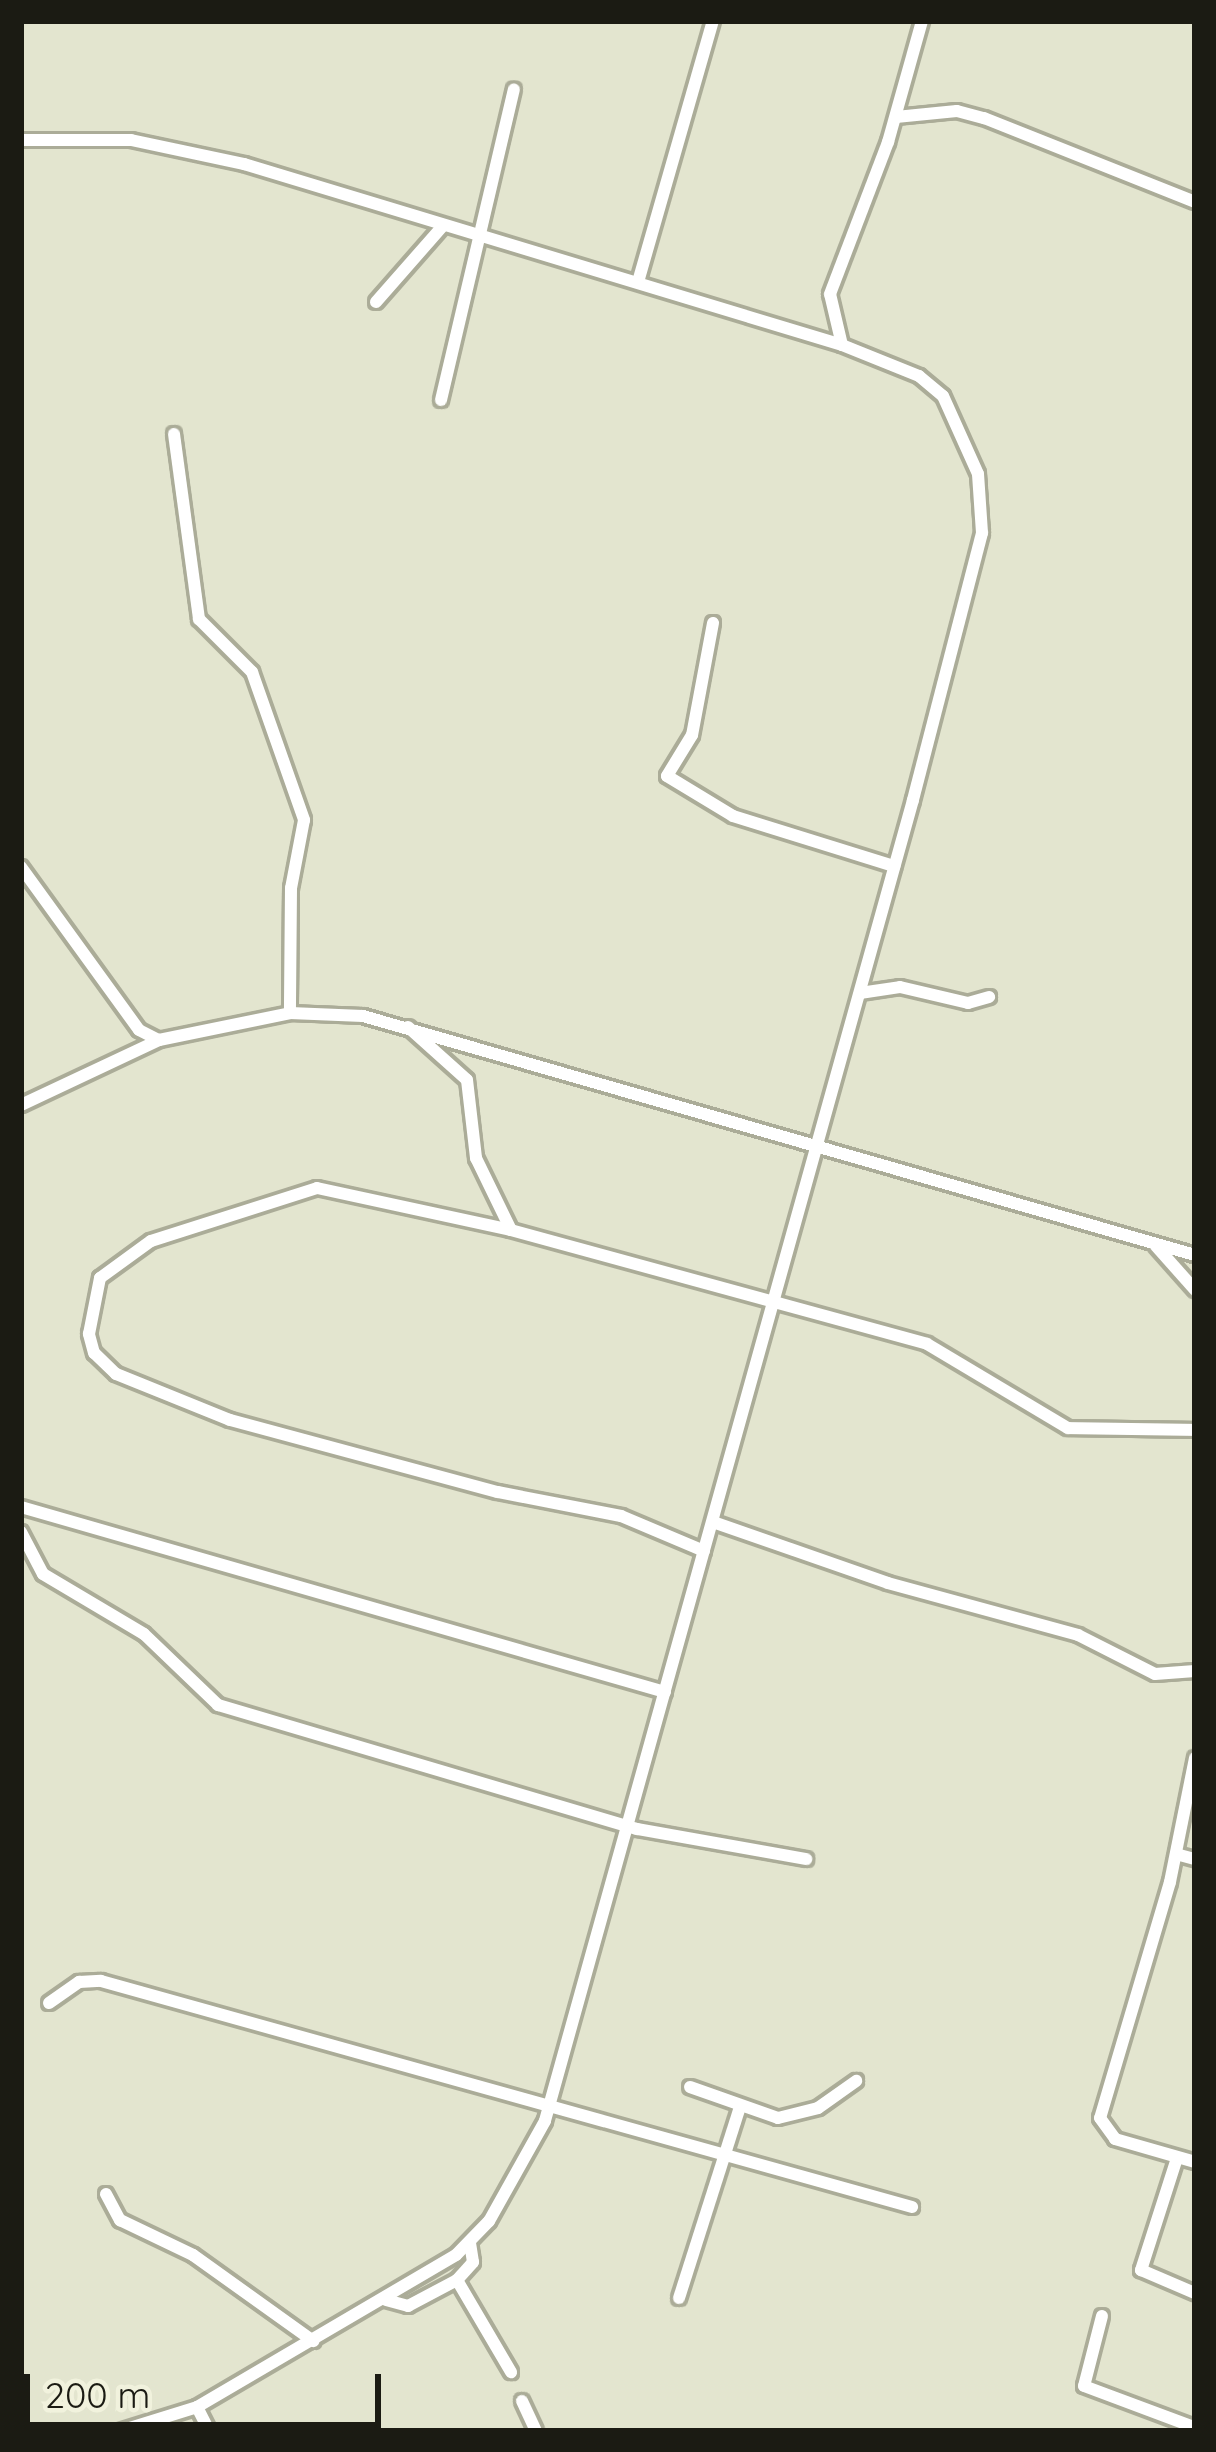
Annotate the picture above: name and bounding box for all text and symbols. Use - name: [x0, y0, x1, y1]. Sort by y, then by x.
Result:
- scale bar: [30, 2350, 387, 2424]
- text: 200 m: [45, 2372, 150, 2417]

